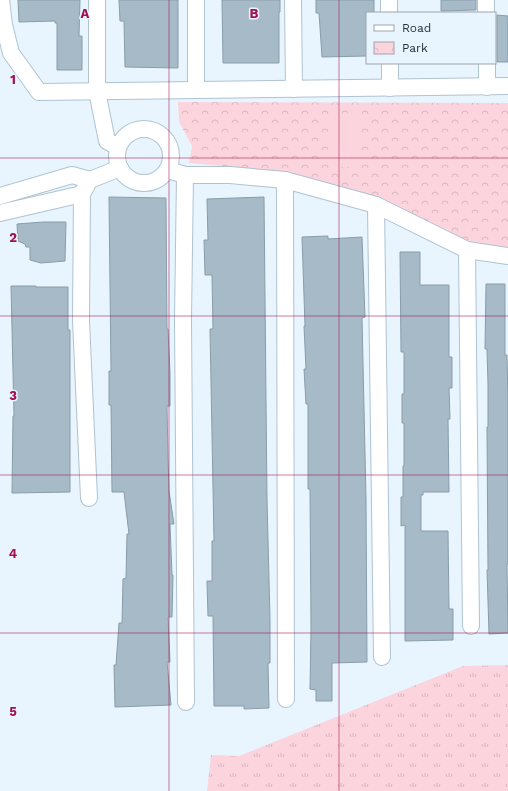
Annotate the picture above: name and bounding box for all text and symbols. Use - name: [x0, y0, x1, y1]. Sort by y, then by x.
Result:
- text: A: [81, 6, 90, 21]
- text: B: [250, 6, 259, 21]
- legend: [366, 12, 496, 64]
- text: Road: [402, 21, 431, 35]
- text: Park: [402, 41, 428, 55]
- text: 1: [10, 72, 16, 87]
- text: 2: [9, 230, 17, 245]
- text: 3: [9, 388, 17, 403]
- text: 4: [9, 546, 18, 561]
- text: 5: [9, 704, 17, 719]

